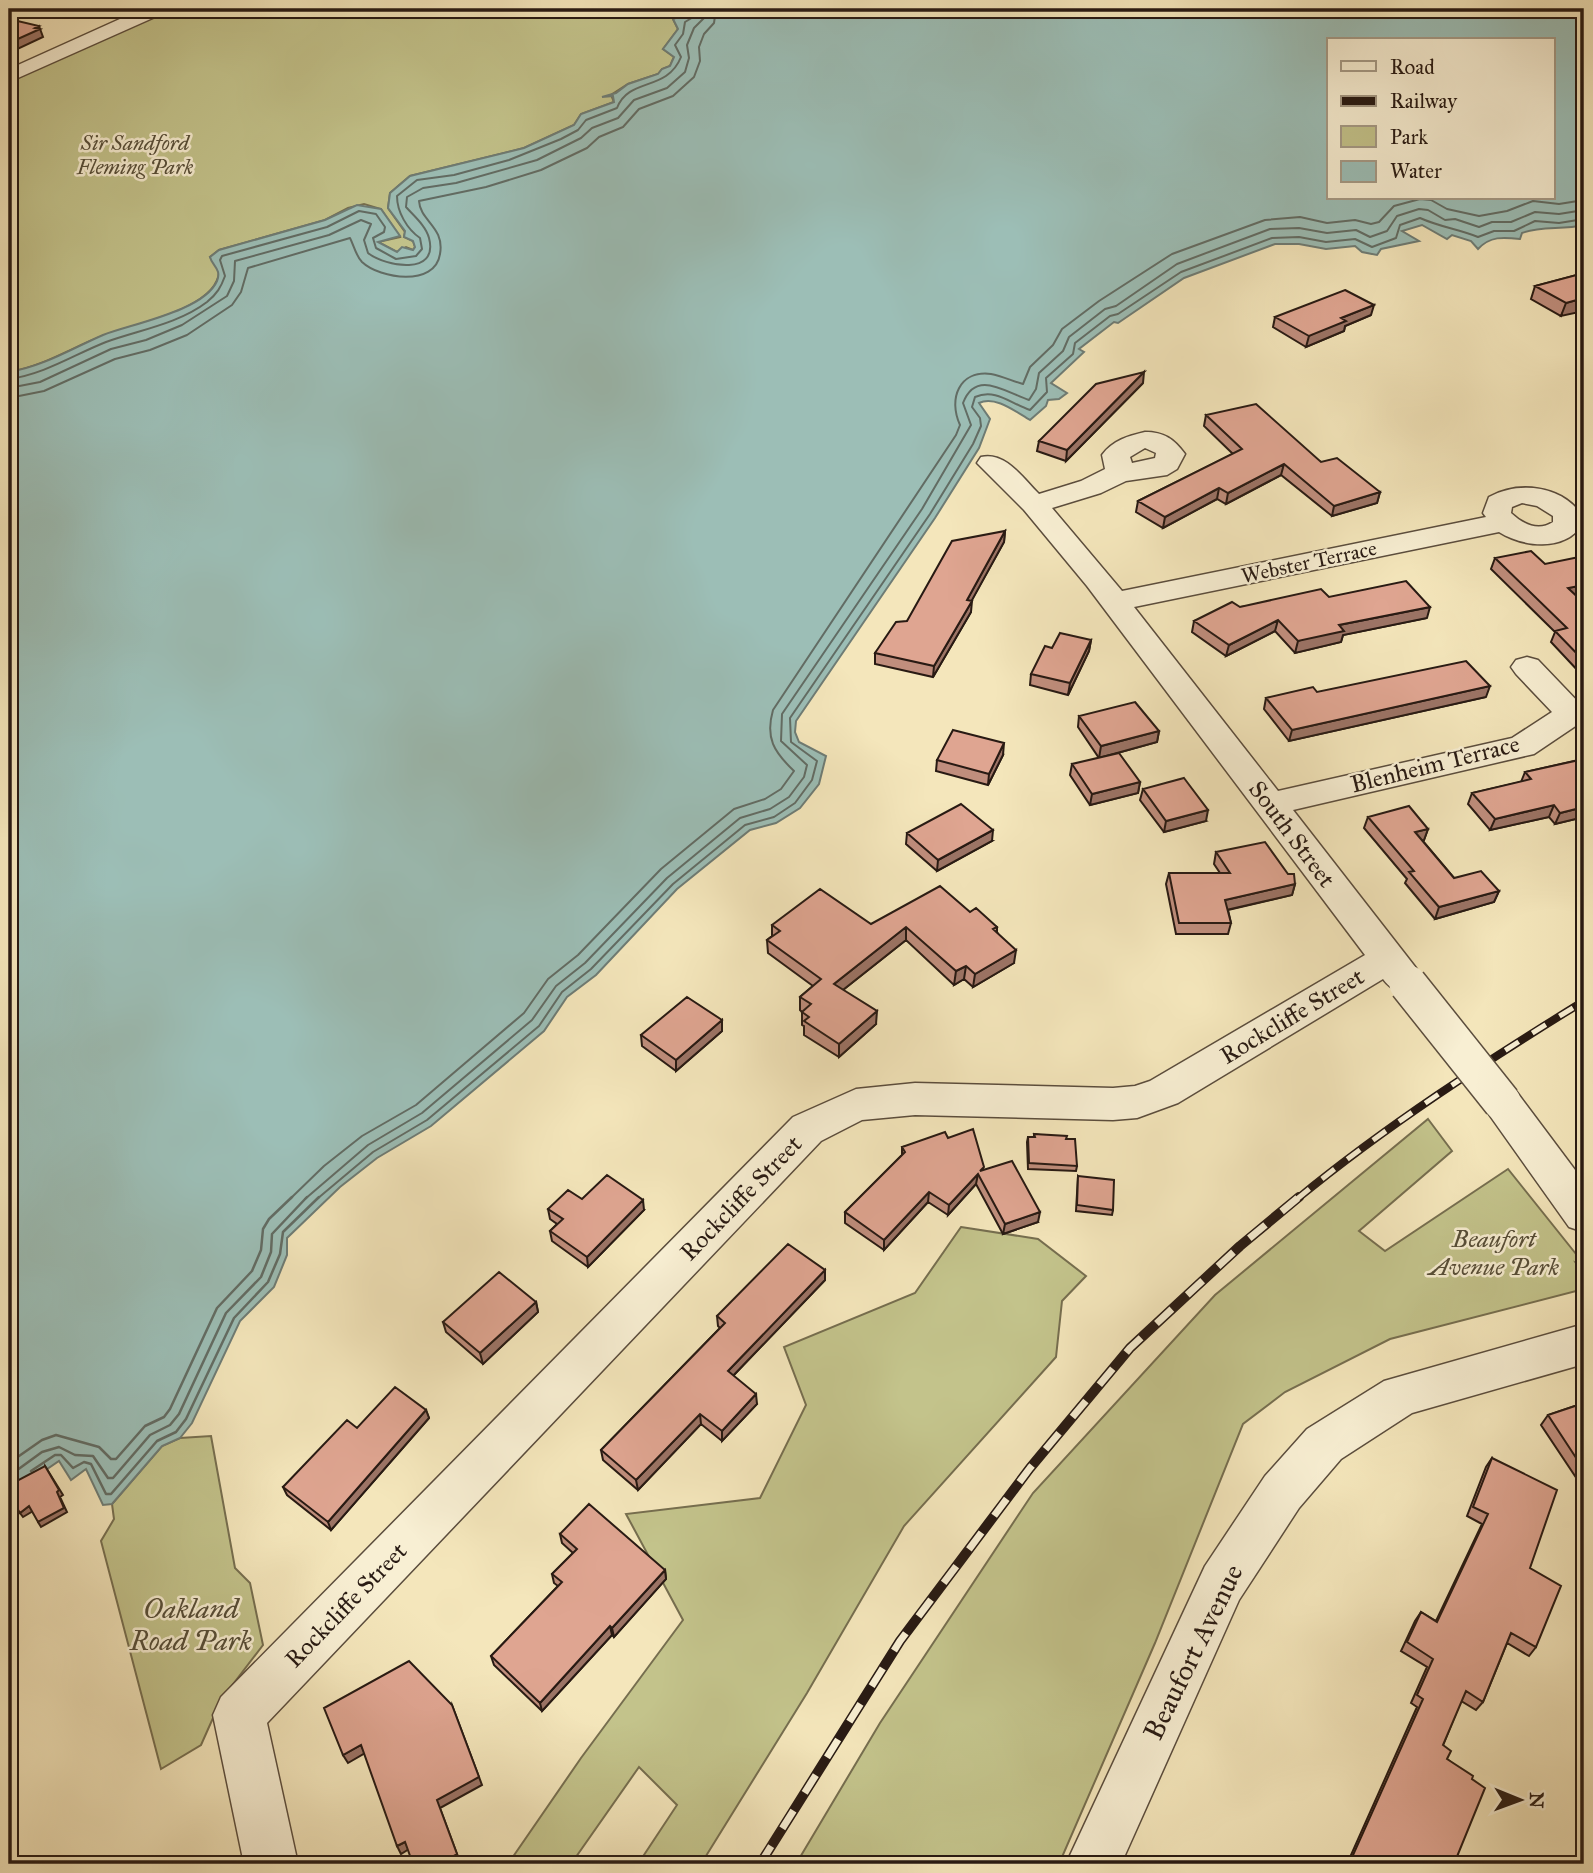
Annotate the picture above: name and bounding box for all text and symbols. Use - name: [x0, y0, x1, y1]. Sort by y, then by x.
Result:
- legend: [1327, 38, 1554, 200]
- text: Road: [1390, 54, 1435, 80]
- text: Railway: [1390, 88, 1458, 114]
- text: Park: [1390, 124, 1428, 150]
- park label: Sir Sandford Fleming Park: [76, 130, 194, 180]
- text: Water: [1390, 158, 1442, 184]
- street label: Webster Terrace: [1239, 535, 1379, 589]
- street label: Blenheim Terrace: [1347, 728, 1523, 800]
- street label: South Street: [1242, 775, 1342, 894]
- street label: Rockcliffe Street: [1215, 961, 1370, 1071]
- street label: Rockcliffe Street: [674, 1129, 809, 1267]
- park label: Beaufort Avenue Park: [1426, 1224, 1560, 1282]
- street label: Rockcliffe Street: [279, 1536, 414, 1674]
- street label: Beaufort Avenue: [1135, 1559, 1251, 1745]
- park label: Oakland Road Park: [129, 1591, 252, 1658]
- north arrow: [1484, 1764, 1554, 1834]
- text: N: [1525, 1792, 1548, 1809]

